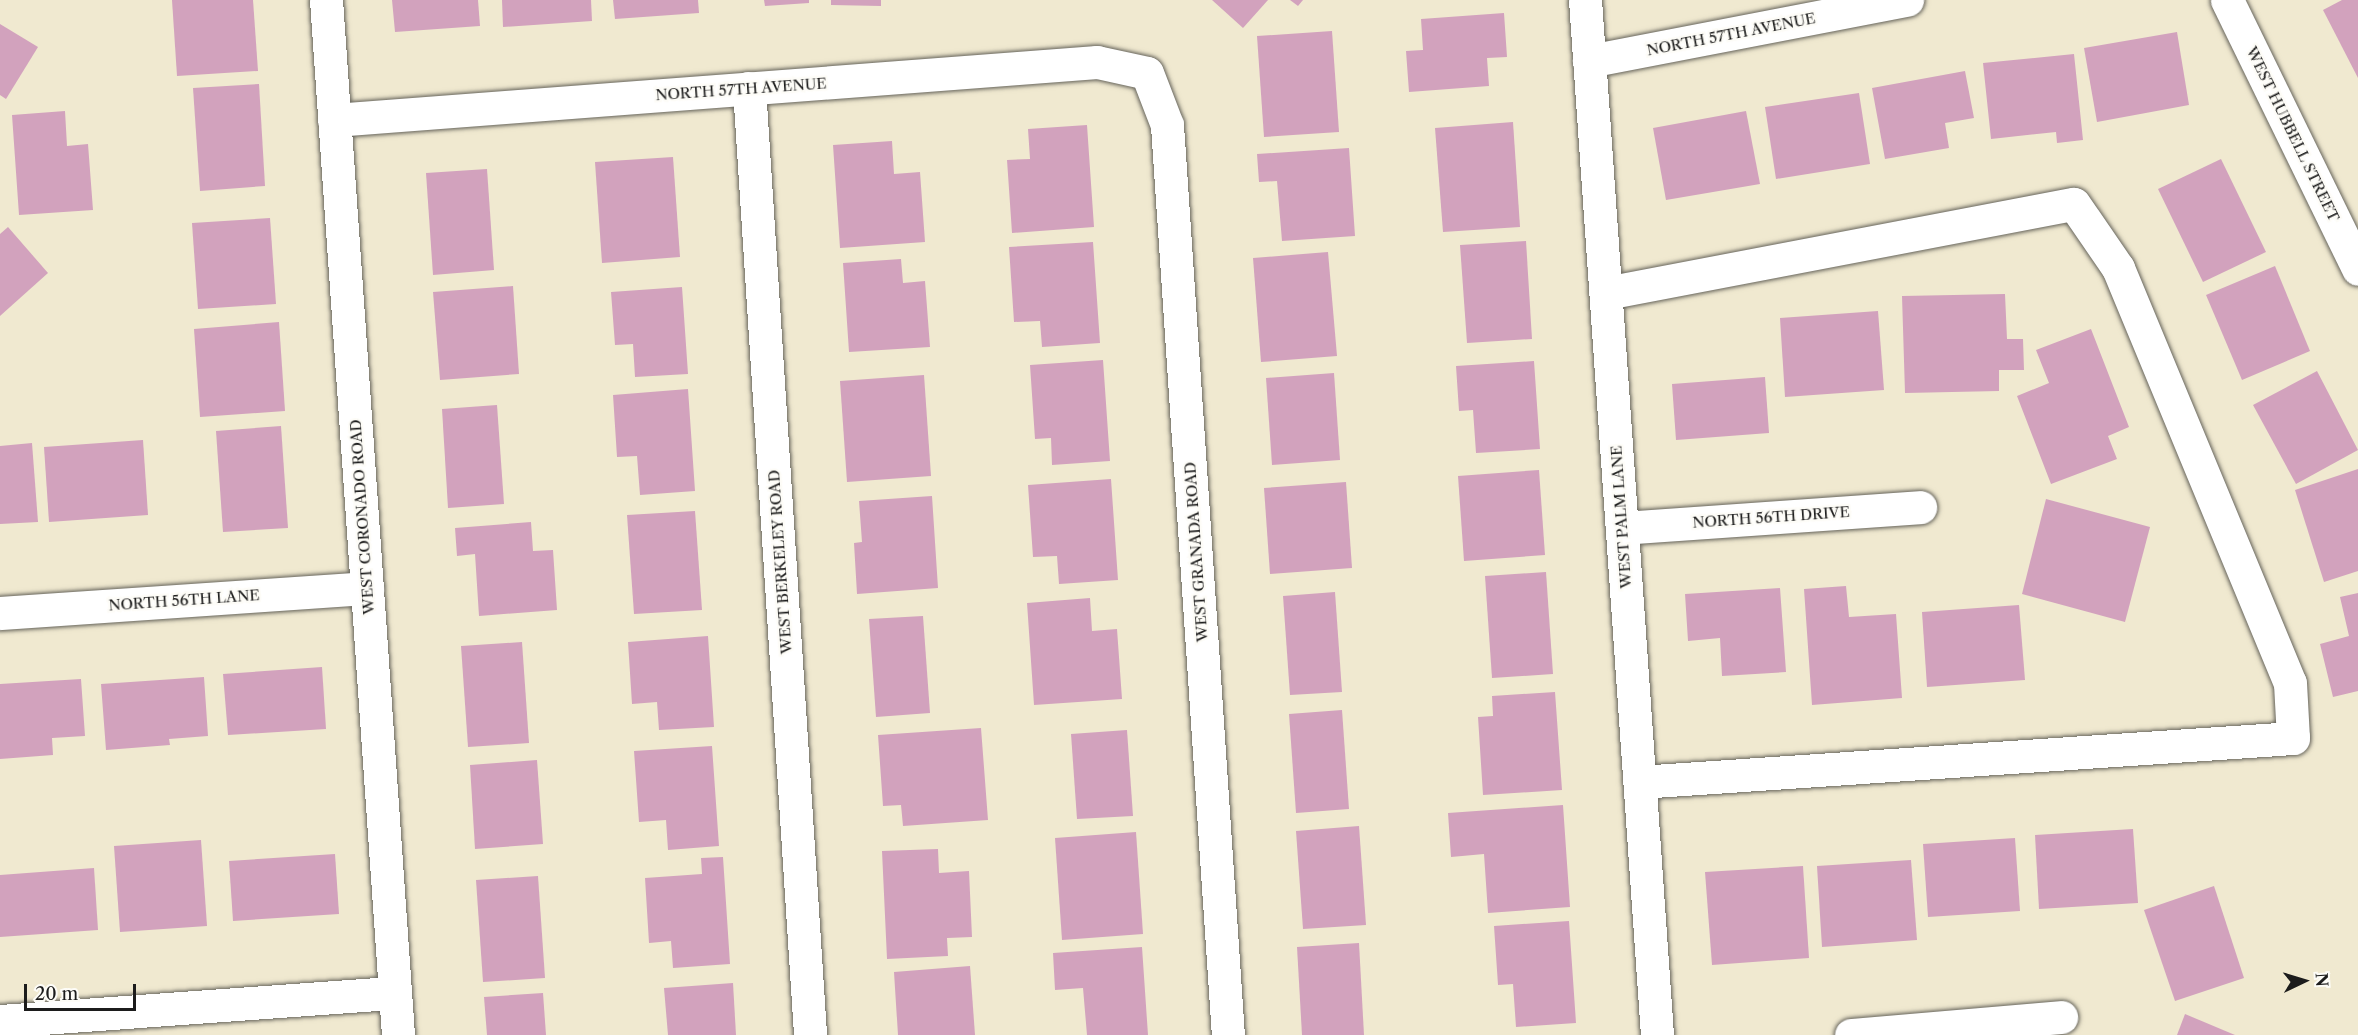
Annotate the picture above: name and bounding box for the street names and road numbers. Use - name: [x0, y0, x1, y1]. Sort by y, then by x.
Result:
- street label: NORTH 57TH AVENUE: [1645, 9, 1817, 59]
- street label: WEST HUBBELL STREET: [2243, 43, 2343, 225]
- street label: NORTH 57TH AVENUE: [654, 74, 828, 104]
- street label: WEST CORONADO ROAD: [346, 419, 378, 615]
- street label: WEST PALM LANE: [1607, 445, 1635, 589]
- street label: WEST GRANADA ROAD: [1181, 461, 1211, 643]
- street label: WEST BERKELEY ROAD: [765, 469, 795, 655]
- street label: NORTH 56TH DRIVE: [1692, 503, 1850, 531]
- street label: NORTH 56TH LANE: [108, 586, 260, 614]

